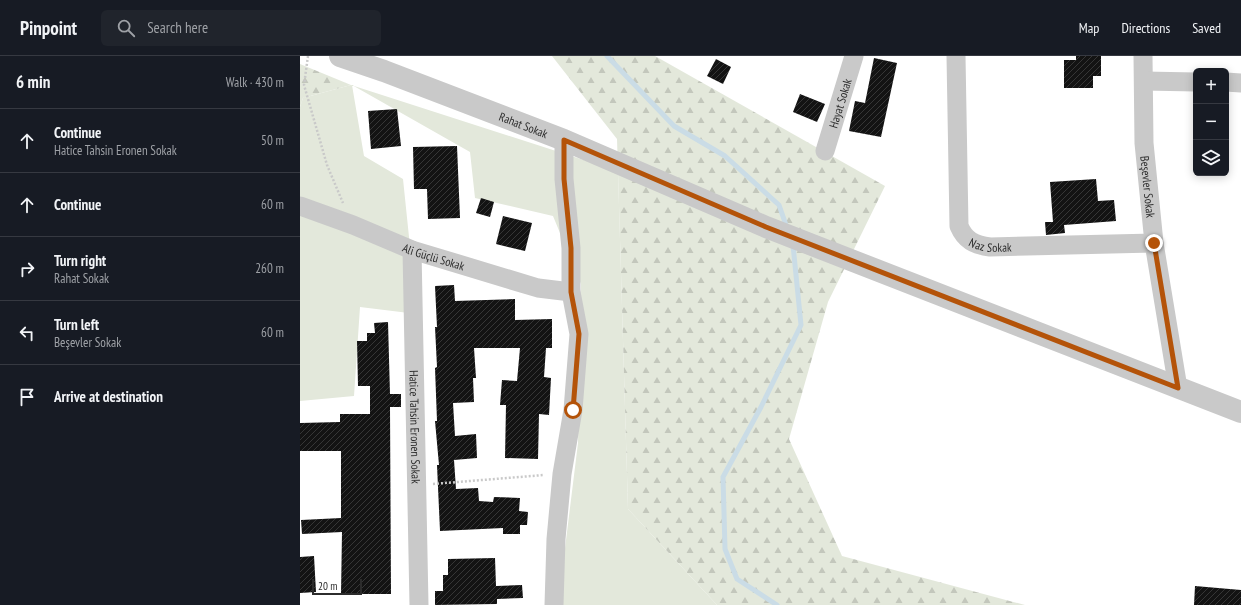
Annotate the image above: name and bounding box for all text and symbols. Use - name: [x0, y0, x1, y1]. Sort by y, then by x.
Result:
- search box: [101, 10, 381, 46]
- text: Pinpoint: [20, 16, 77, 40]
- icon: search: [115, 17, 137, 39]
- text: Search here: [147, 18, 208, 37]
- text: Map: [1079, 19, 1099, 37]
- text: Directions: [1121, 19, 1170, 37]
- text: Saved: [1192, 19, 1221, 37]
- map controls: [1193, 68, 1229, 176]
- button: +: [1193, 68, 1229, 104]
- text: 6 min: [16, 71, 50, 93]
- text: Walk · 430 m: [226, 74, 284, 91]
- street label: Hayat Sokak: [825, 76, 854, 130]
- button: −: [1193, 104, 1229, 140]
- street label: Rahat Sokak: [497, 108, 550, 141]
- text: Continue: [54, 123, 101, 142]
- icon: ahead: [16, 130, 38, 152]
- text: 50 m: [261, 132, 284, 149]
- button: layers: [1193, 140, 1229, 176]
- text: Hatice Tahsin Eronen Sokak: [54, 142, 177, 159]
- street label: Beşevler Sokak: [1138, 155, 1159, 219]
- icon: ahead: [16, 194, 38, 216]
- text: Continue: [54, 195, 101, 214]
- text: 60 m: [261, 196, 284, 213]
- street label: Naz Sokak: [967, 234, 1012, 255]
- route end: [1145, 234, 1163, 252]
- street label: Ali Güçlü Sokak: [400, 239, 467, 273]
- text: Turn right: [54, 251, 106, 270]
- icon: right: [16, 258, 38, 280]
- text: 260 m: [255, 260, 284, 277]
- text: Rahat Sokak: [54, 270, 109, 287]
- text: Turn left: [54, 315, 99, 334]
- icon: left: [16, 322, 38, 344]
- text: 60 m: [261, 324, 284, 341]
- text: Beşevler Sokak: [54, 334, 121, 351]
- street label: Hatice Tahsin Eronen Sokak: [407, 370, 424, 484]
- icon: arrive: [16, 386, 38, 408]
- text: Arrive at destination: [54, 387, 163, 406]
- route start: [564, 401, 582, 419]
- scale bar: [312, 577, 362, 596]
- text: 20 m: [318, 579, 337, 593]

